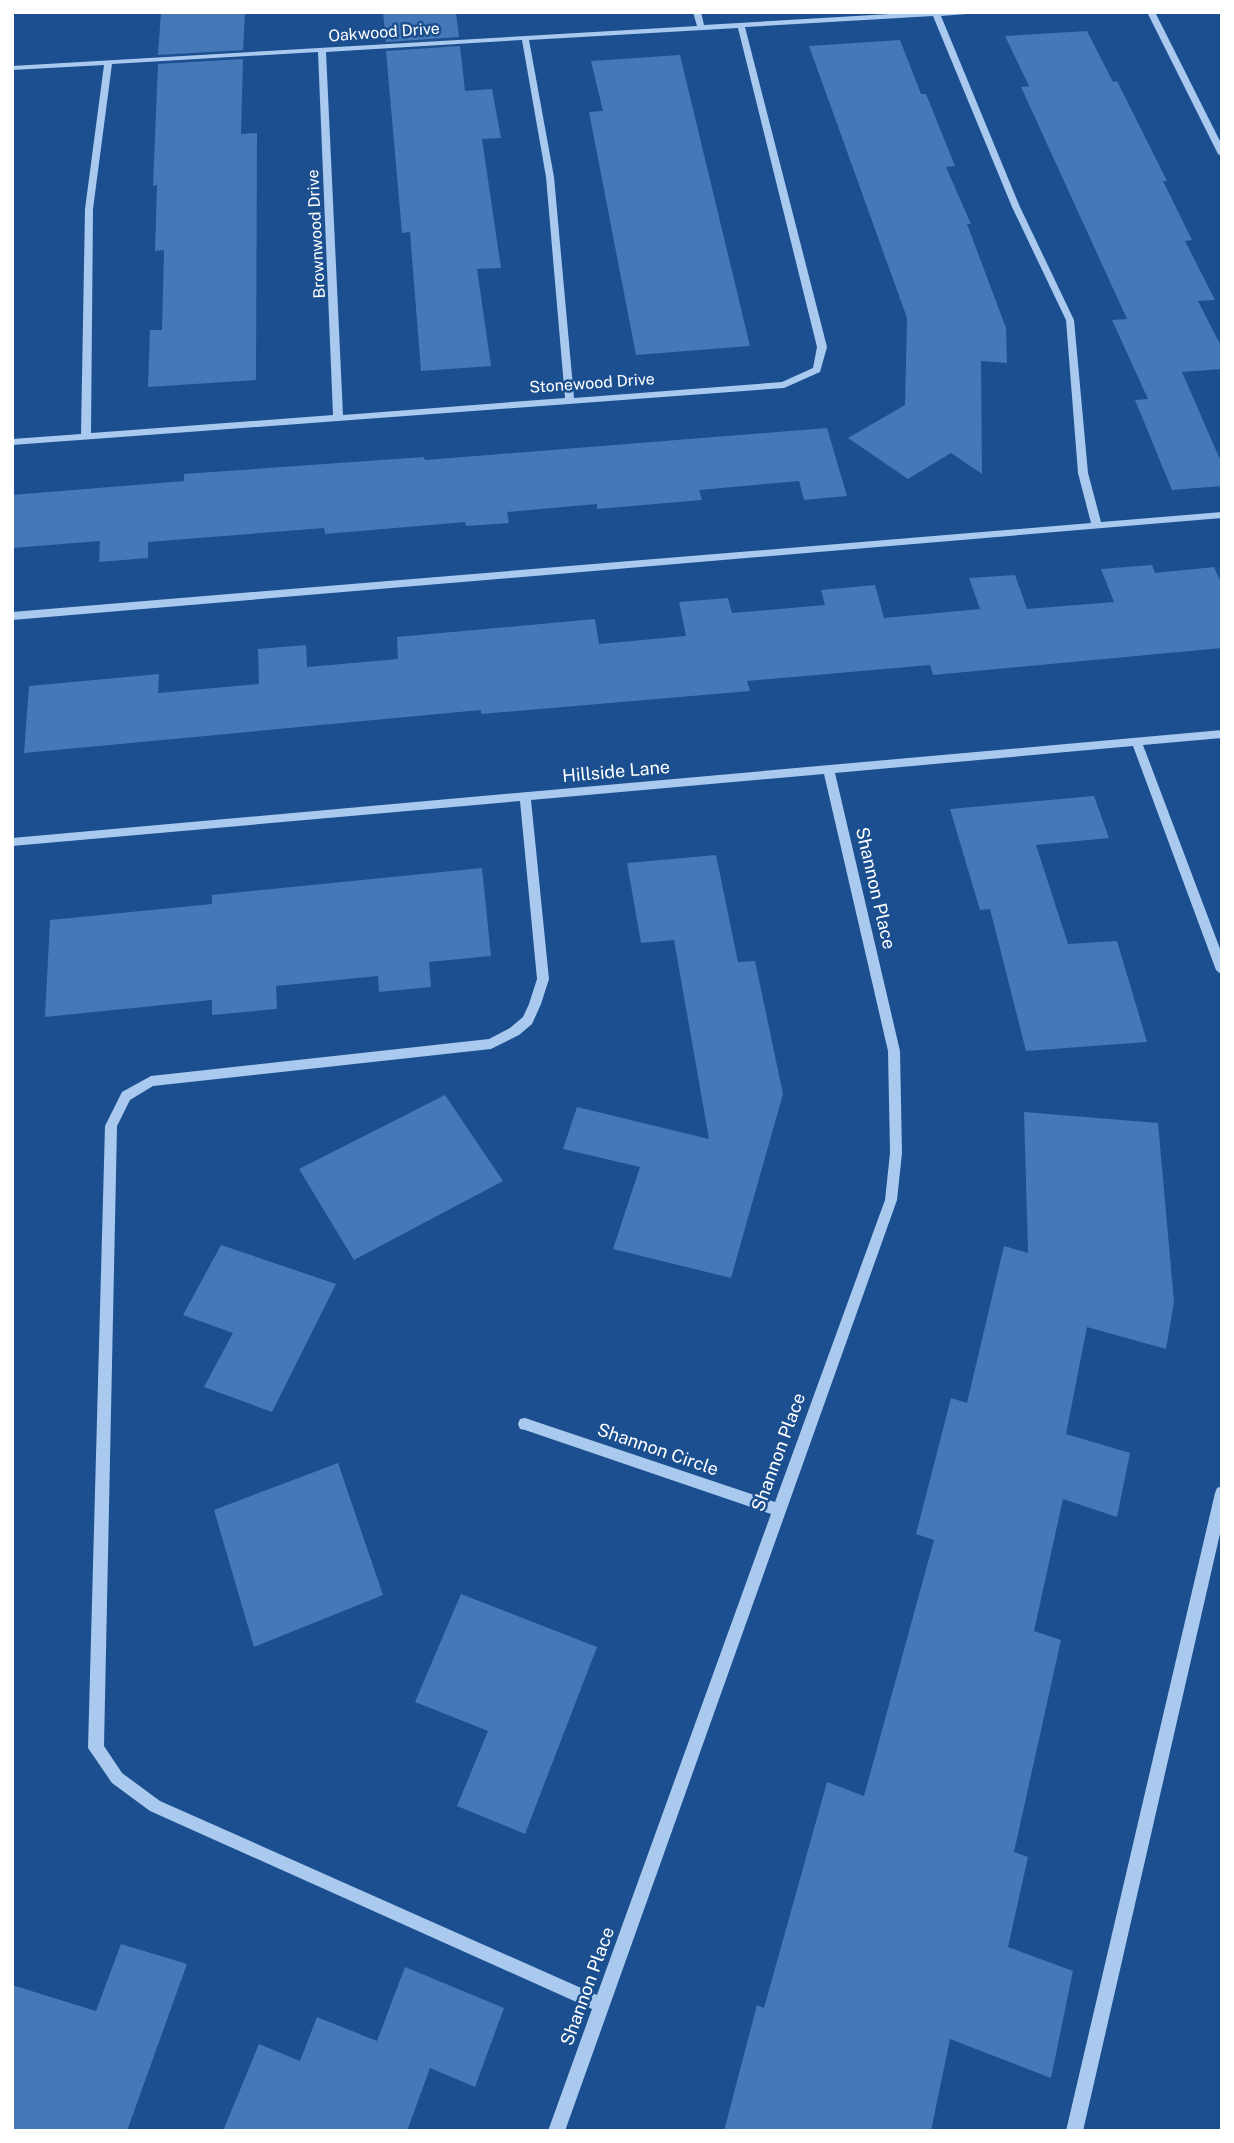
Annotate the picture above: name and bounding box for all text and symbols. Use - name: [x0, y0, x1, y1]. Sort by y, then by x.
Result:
- street label: Oakwood Drive: [328, 19, 440, 45]
- street label: Brownwood Drive: [303, 169, 329, 299]
- street label: Stonewood Drive: [529, 369, 655, 397]
- street label: Hillside Lane: [561, 756, 671, 786]
- street label: Shannon Place: [852, 825, 900, 951]
- street label: Shannon Place: [747, 1390, 809, 1514]
- street label: Shannon Circle: [595, 1418, 721, 1480]
- street label: Shannon Place: [556, 1924, 618, 2048]

